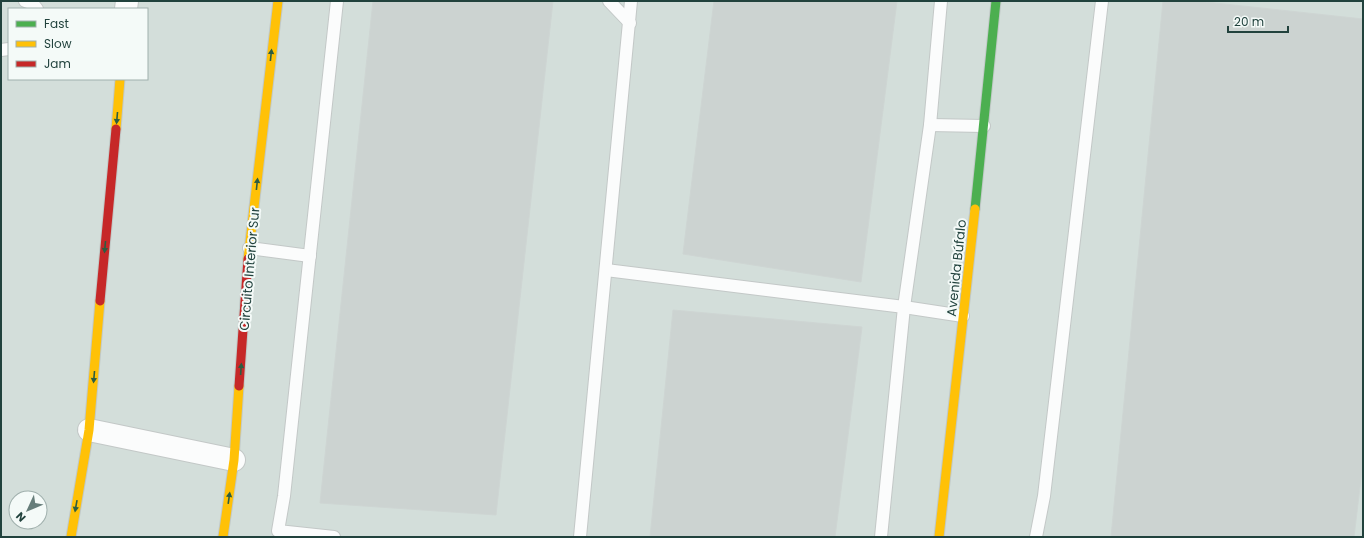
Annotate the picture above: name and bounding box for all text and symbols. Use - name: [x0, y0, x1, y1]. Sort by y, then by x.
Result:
- legend: [8, 8, 148, 80]
- scale bar: [1228, 8, 1288, 34]
- text: 20 m: [1234, 13, 1264, 30]
- text: Fast: [44, 15, 69, 32]
- text: Slow: [44, 35, 72, 52]
- one-way arrow: [268, 48, 274, 61]
- text: Jam: [44, 55, 71, 72]
- one-way arrow: [113, 112, 120, 124]
- one-way arrow: [253, 178, 260, 190]
- street label: Circuito Interior Sur: [235, 206, 264, 332]
- street label: Avenida Búfalo: [942, 219, 971, 318]
- one-way arrow: [102, 241, 109, 253]
- one-way arrow: [237, 363, 244, 375]
- one-way arrow: [90, 371, 97, 383]
- north arrow: [8, 490, 48, 530]
- one-way arrow: [226, 492, 232, 504]
- one-way arrow: [73, 499, 79, 512]
- text: N: [12, 508, 29, 525]

